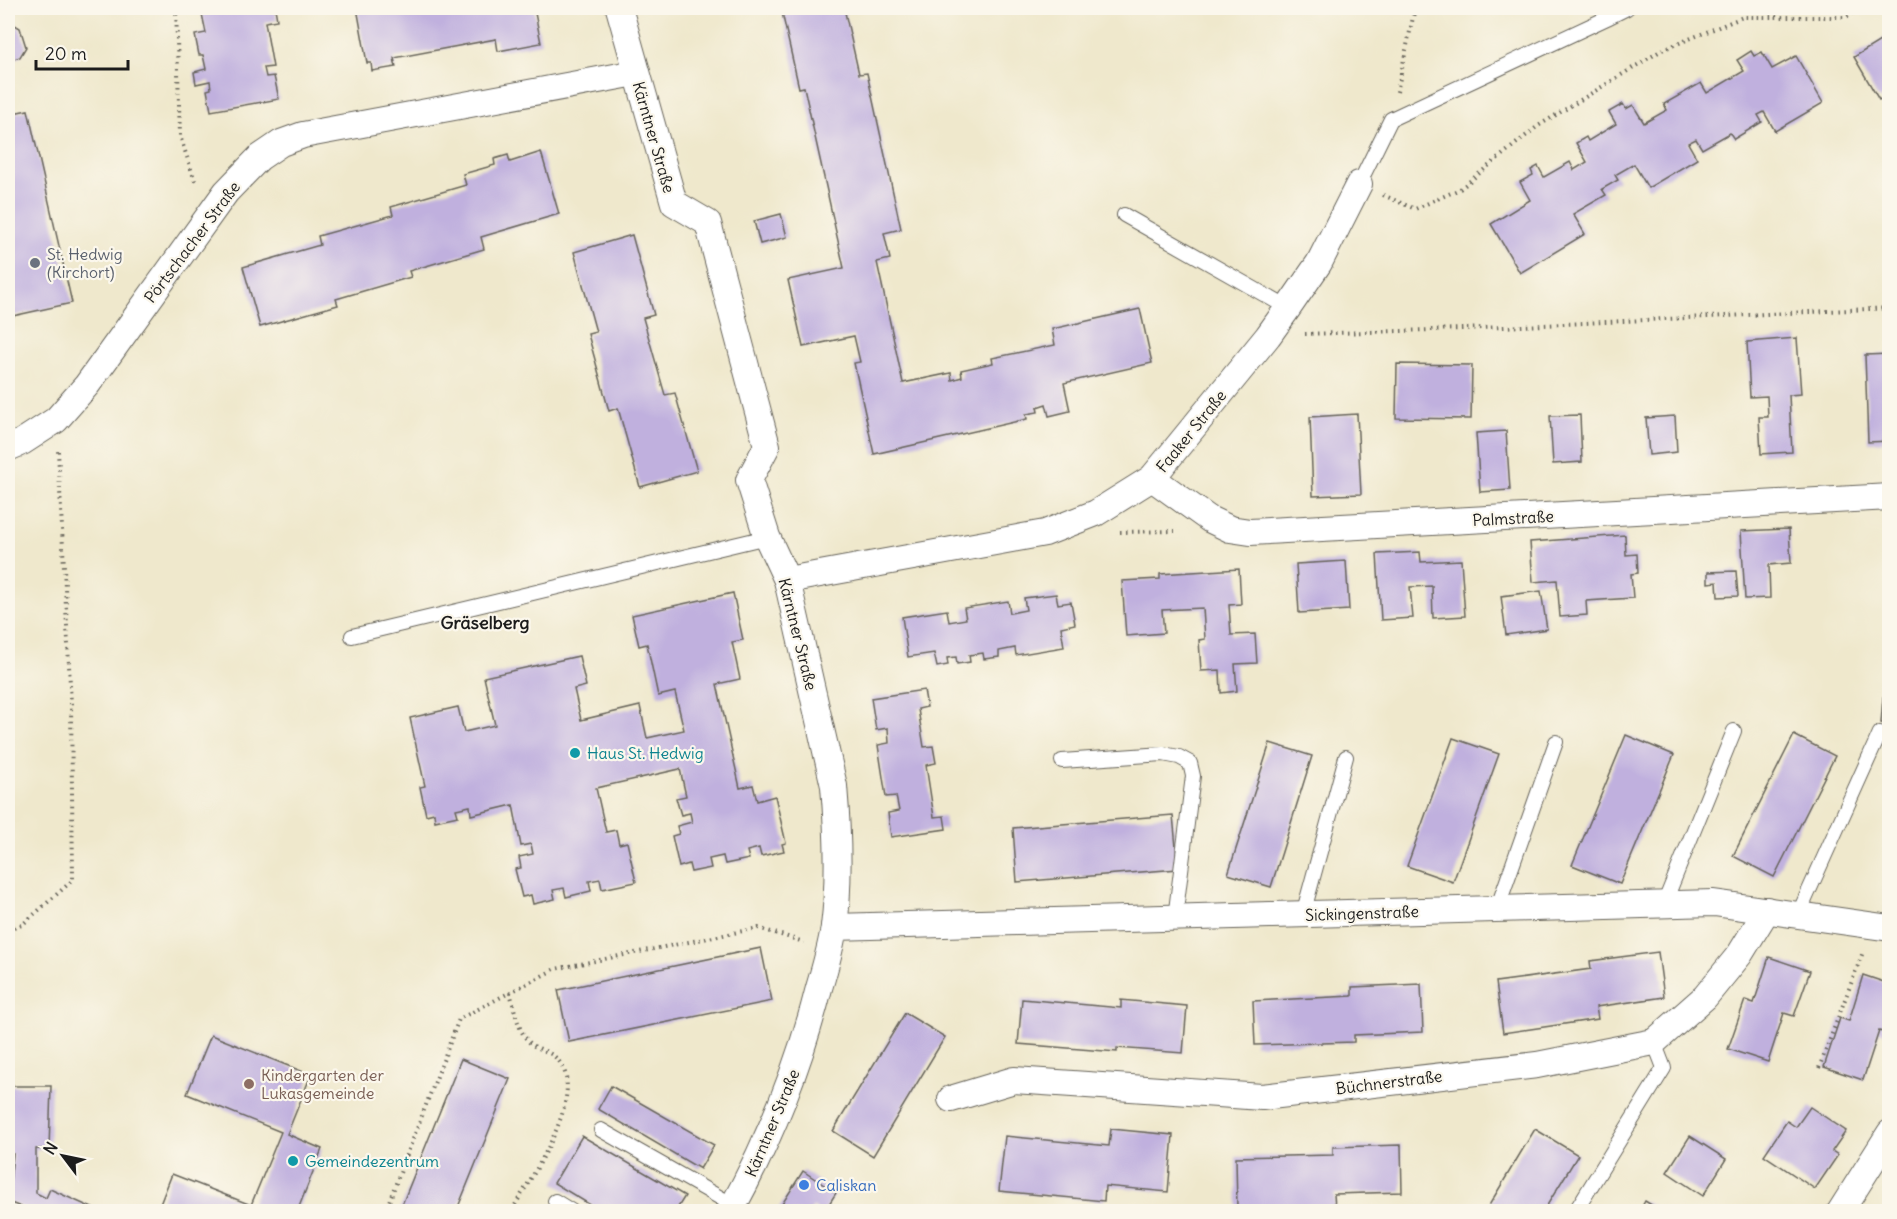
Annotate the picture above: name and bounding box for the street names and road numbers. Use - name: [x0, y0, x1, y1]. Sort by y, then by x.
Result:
- street label: Kärntner Straße: [629, 79, 679, 195]
- street label: Pörtschacher Straße: [140, 177, 244, 307]
- street label: Faaker Straße: [1152, 386, 1230, 476]
- street label: Palmstraße: [1472, 506, 1554, 530]
- street label: Kärntner Straße: [774, 576, 822, 692]
- street label: Sickingenstraße: [1305, 901, 1419, 925]
- street label: Kärntner Straße: [740, 1066, 804, 1180]
- street label: Büchnerstraße: [1335, 1066, 1443, 1098]

